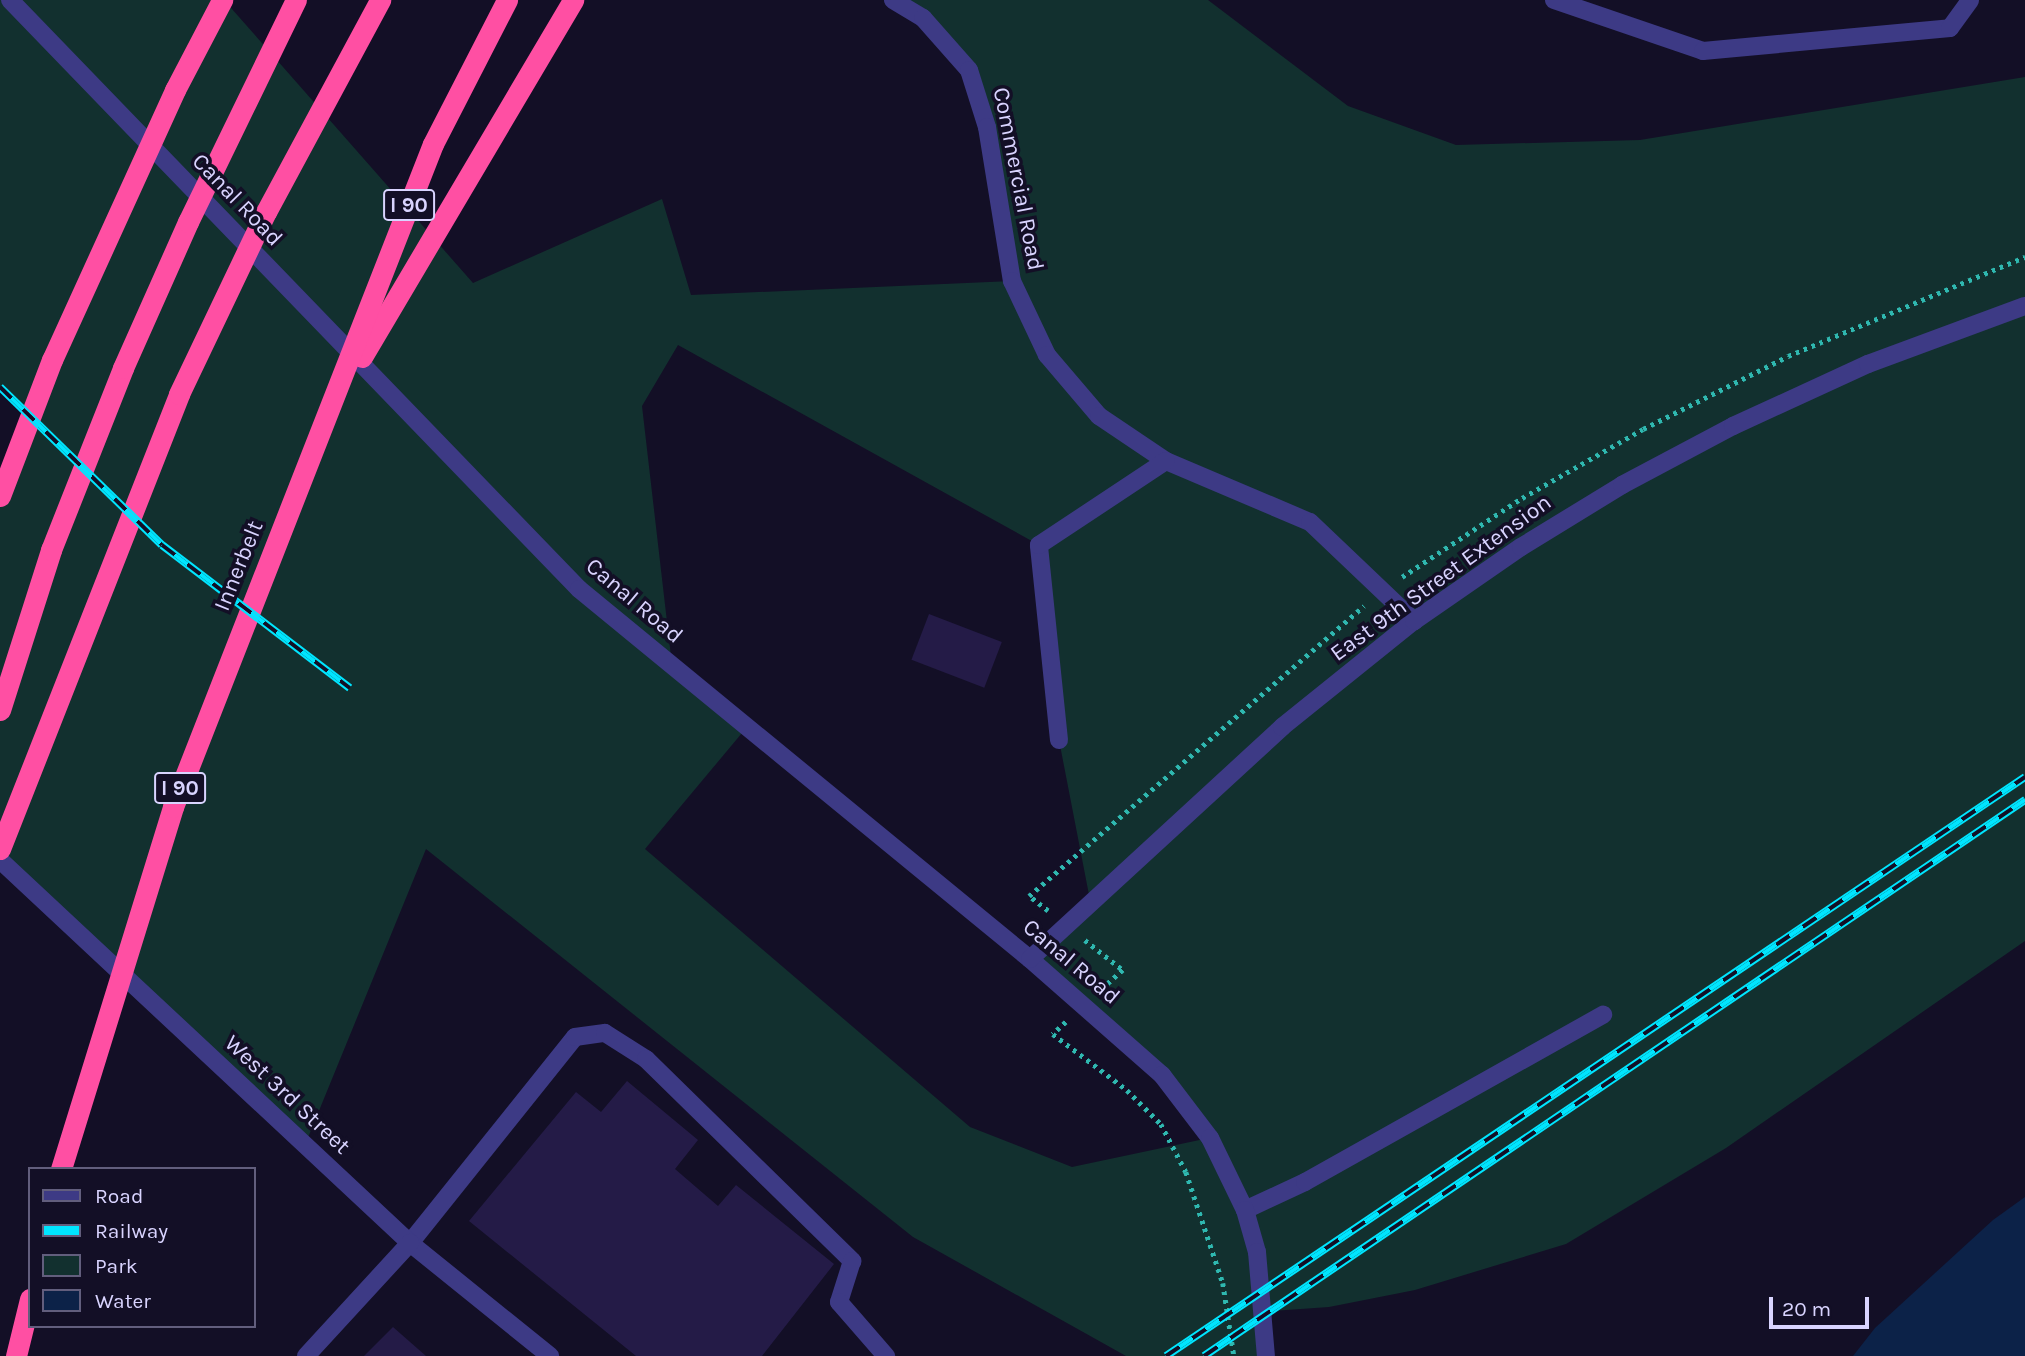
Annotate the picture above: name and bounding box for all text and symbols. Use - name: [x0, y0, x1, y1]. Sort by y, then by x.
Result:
- street label: Commercial Road: [987, 85, 1049, 273]
- street label: Canal Road: [186, 148, 288, 252]
- road number: I 90: [383, 188, 435, 222]
- street label: East 9th Street Extension: [1325, 489, 1557, 667]
- street label: Innerbelt: [208, 517, 270, 615]
- street label: Canal Road: [580, 552, 688, 650]
- road number: I 90: [154, 770, 206, 806]
- street label: Canal Road: [1017, 913, 1125, 1011]
- street label: West 3rd Street: [218, 1030, 356, 1160]
- legend: [28, 1167, 256, 1328]
- text: Road: [95, 1184, 143, 1208]
- text: Railway: [95, 1219, 168, 1243]
- text: Park: [95, 1254, 138, 1278]
- scale bar: [1773, 1282, 1873, 1326]
- text: Water: [95, 1289, 151, 1313]
- text: 20 m: [1782, 1297, 1831, 1321]

